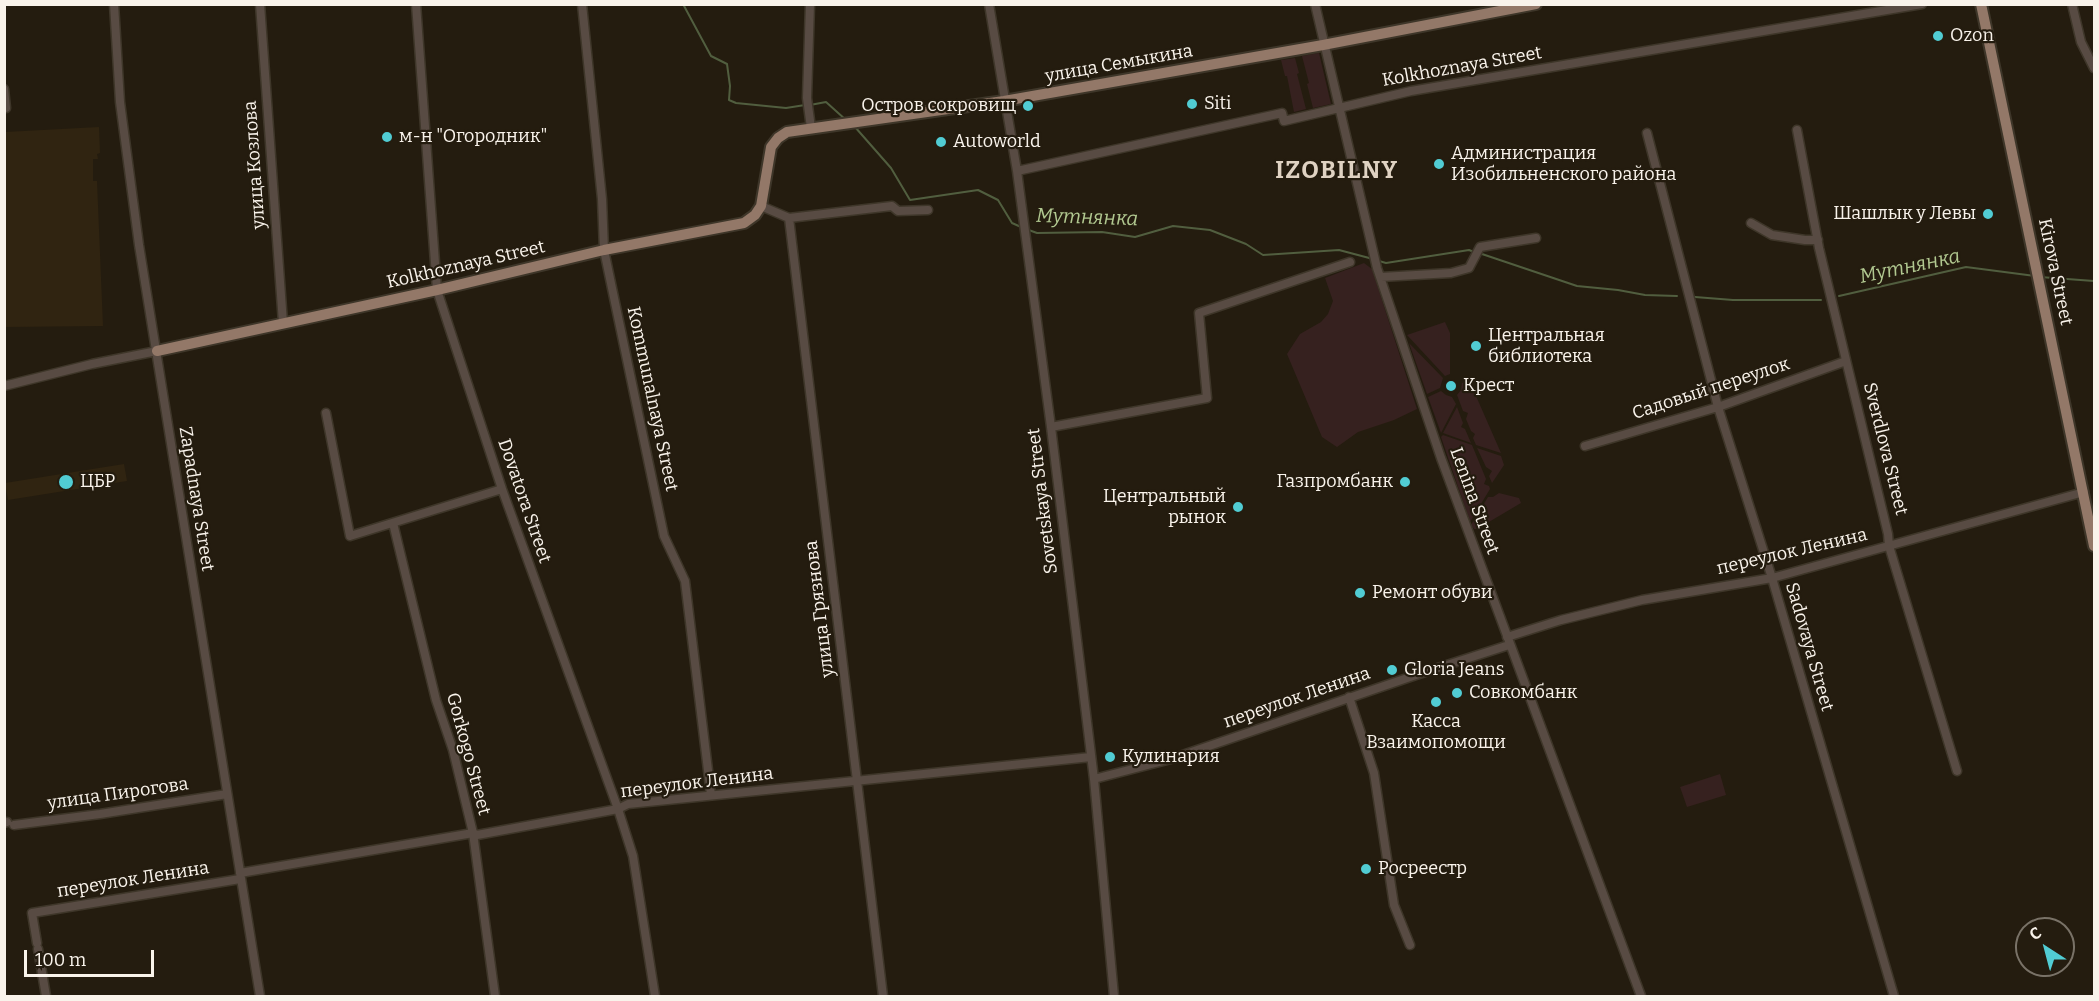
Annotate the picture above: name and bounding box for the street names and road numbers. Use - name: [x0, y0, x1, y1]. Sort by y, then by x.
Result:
- street label: улица Семыкина: [1044, 40, 1194, 88]
- street label: Kolkhoznaya Street: [1380, 42, 1544, 92]
- street label: улица Козлова: [240, 100, 270, 230]
- street label: Kirova Street: [2033, 217, 2077, 327]
- street label: Kolkhoznaya Street: [385, 236, 547, 294]
- street label: Kommunalnaya Street: [622, 305, 682, 493]
- street label: Садовый переулок: [1630, 353, 1792, 425]
- street label: Sverdlova Street: [1858, 380, 1912, 518]
- street label: Zapadnaya Street: [174, 425, 218, 573]
- street label: Sovetskaya Street: [1023, 427, 1063, 575]
- street label: Dovatora Street: [493, 436, 555, 566]
- street label: Lenina Street: [1445, 445, 1503, 557]
- street label: переулок Ленина: [1715, 524, 1869, 580]
- street label: улица Грязнова: [801, 539, 839, 679]
- street label: Sadovaya Street: [1780, 580, 1838, 714]
- street label: переулок Ленина: [1221, 663, 1373, 733]
- street label: Gorkogo Street: [441, 690, 495, 818]
- street label: переулок Ленина: [619, 763, 775, 803]
- street label: улица Пирогова: [46, 773, 190, 815]
- street label: переулок Ленина: [55, 857, 211, 903]

